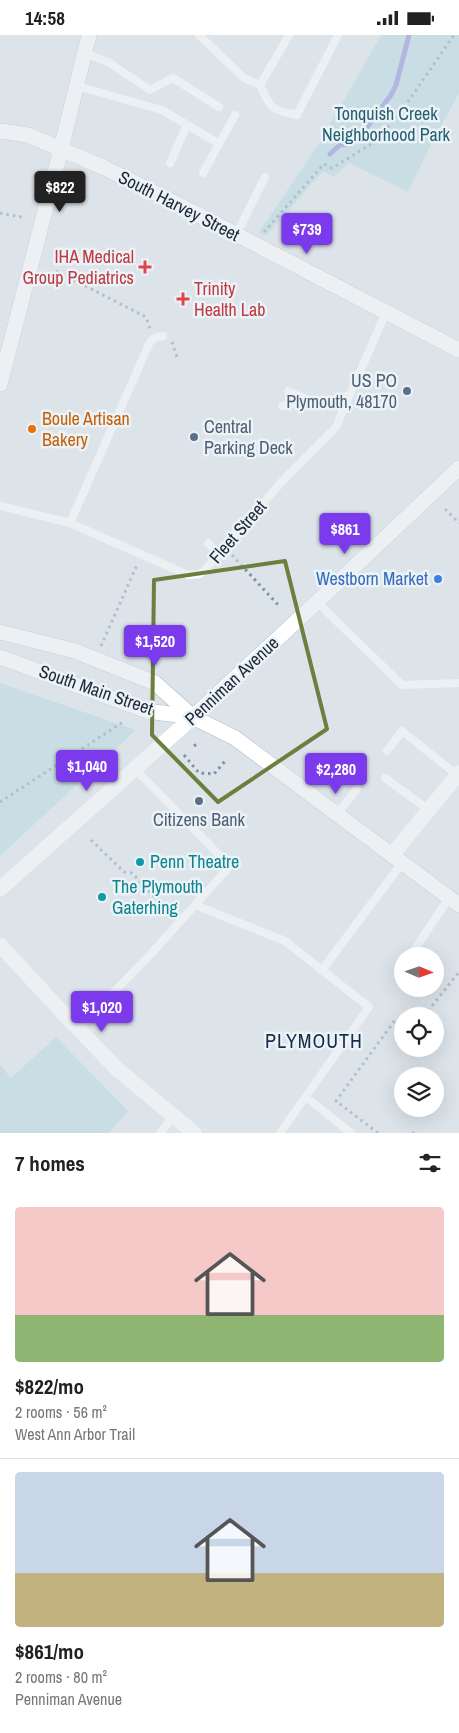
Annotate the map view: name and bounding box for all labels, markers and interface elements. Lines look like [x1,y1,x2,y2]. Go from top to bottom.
text: 14:58 [25,5,65,31]
park label: Tonquish Creek Neighborhood Park [322,101,451,147]
street label: South Harvey Street [114,164,244,247]
pin: $822 [30,171,90,213]
text: $822 [45,176,75,198]
pin: $739 [277,213,337,255]
text: $739 [292,218,322,240]
place label: IHA Medical Group Pediatrics [22,244,134,290]
marker: IHA Medical Group Pediatrics [138,260,152,274]
place label: Trinity Health Lab [194,276,265,322]
marker: Trinity Health Lab [176,292,190,306]
place label: US PO Plymouth, 48170 [286,368,397,414]
marker: US PO Plymouth, 48170 [401,385,413,397]
place label: Boule Artisan Bakery [42,406,130,452]
place label: Central Parking Deck [204,414,293,460]
marker: Boule Artisan Bakery [26,423,38,435]
marker: Central Parking Deck [188,431,200,443]
street label: Fleet Street [203,495,272,569]
pin: $861 [315,513,375,555]
text: $861 [330,518,360,540]
place label: Westborn Market [316,566,428,591]
marker: Westborn Market [432,573,444,585]
pin: $1,520 [114,625,196,667]
text: $1,520 [135,630,175,652]
street label: Penniman Avenue [179,630,284,731]
street label: South Main Street [36,658,156,721]
pin: $1,040 [46,749,128,792]
pin: $2,280 [295,753,377,795]
text: $1,040 [67,755,107,777]
text: $2,280 [316,758,356,780]
marker: Citizens Bank [193,795,205,807]
place label: Citizens Bank [153,807,246,832]
place label: Penn Theatre [150,849,239,874]
marker: Penn Theatre [134,856,146,868]
place label: The Plymouth Gaterhing [112,874,203,920]
marker: The Plymouth Gaterhing [96,891,108,903]
north arrow [394,947,444,997]
map controls [394,947,444,1117]
pin: $1,020 [61,991,143,1033]
text: $1,020 [82,996,122,1018]
button: locate [394,1007,444,1057]
district label: PLYMOUTH [265,1027,363,1054]
button: layers [394,1067,444,1117]
text: 7 homes [15,1149,85,1178]
icon: filters [416,1149,444,1177]
icon: home [185,1239,275,1329]
text: $822/mo [15,1372,84,1401]
text: 2 rooms · 56 m² [15,1401,107,1423]
text: West Ann Arbor Trail [15,1423,135,1445]
icon: home [185,1505,275,1595]
text: $861/mo [15,1637,84,1666]
text: 2 rooms · 80 m² [15,1666,107,1688]
text: Penniman Avenue [15,1688,122,1710]

